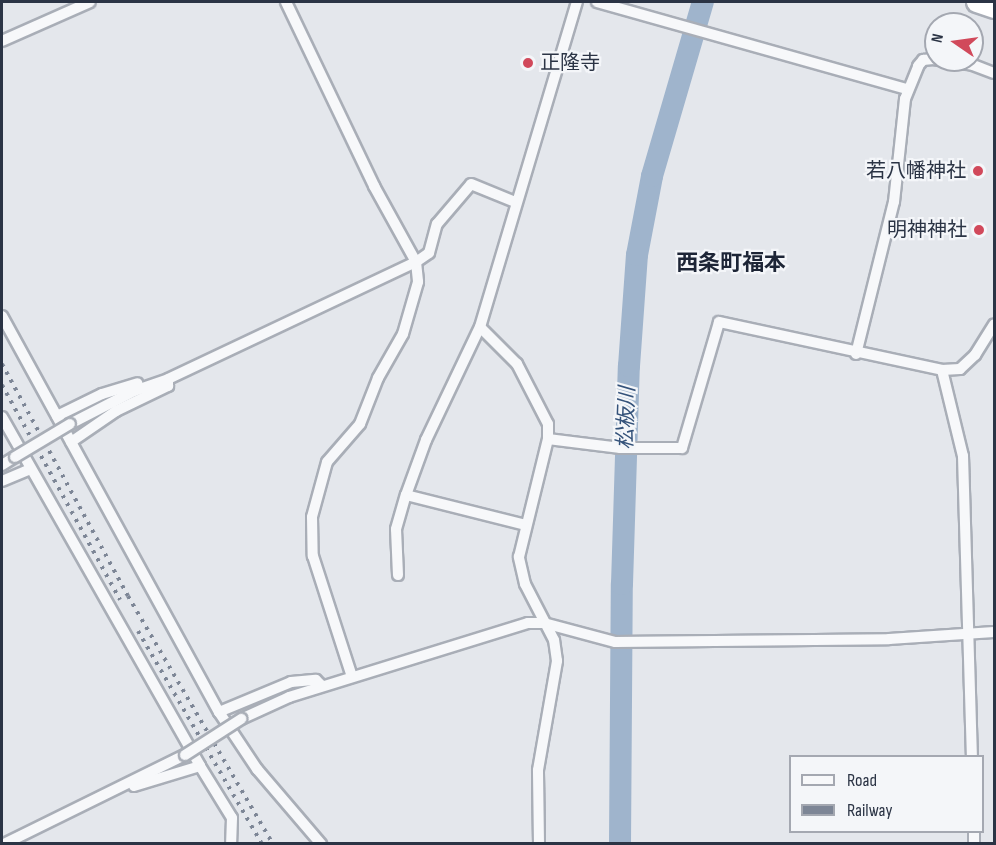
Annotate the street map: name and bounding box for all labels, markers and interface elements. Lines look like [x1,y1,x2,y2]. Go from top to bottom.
north arrow [924,12,984,72]
text: N [928,32,948,45]
place label: 正隆寺 [540,51,600,75]
marker: 正隆寺 [521,56,535,70]
place label: 若八幡神社 [866,159,966,183]
marker: 若八幡神社 [971,164,985,178]
place label: 明神神社 [887,218,967,242]
marker: 明神神社 [972,223,986,237]
district label: 西条町福本 [676,251,786,277]
water label: 松板川 [613,386,641,450]
legend [789,755,984,833]
text: Road [847,770,877,791]
text: Railway [847,800,892,821]

